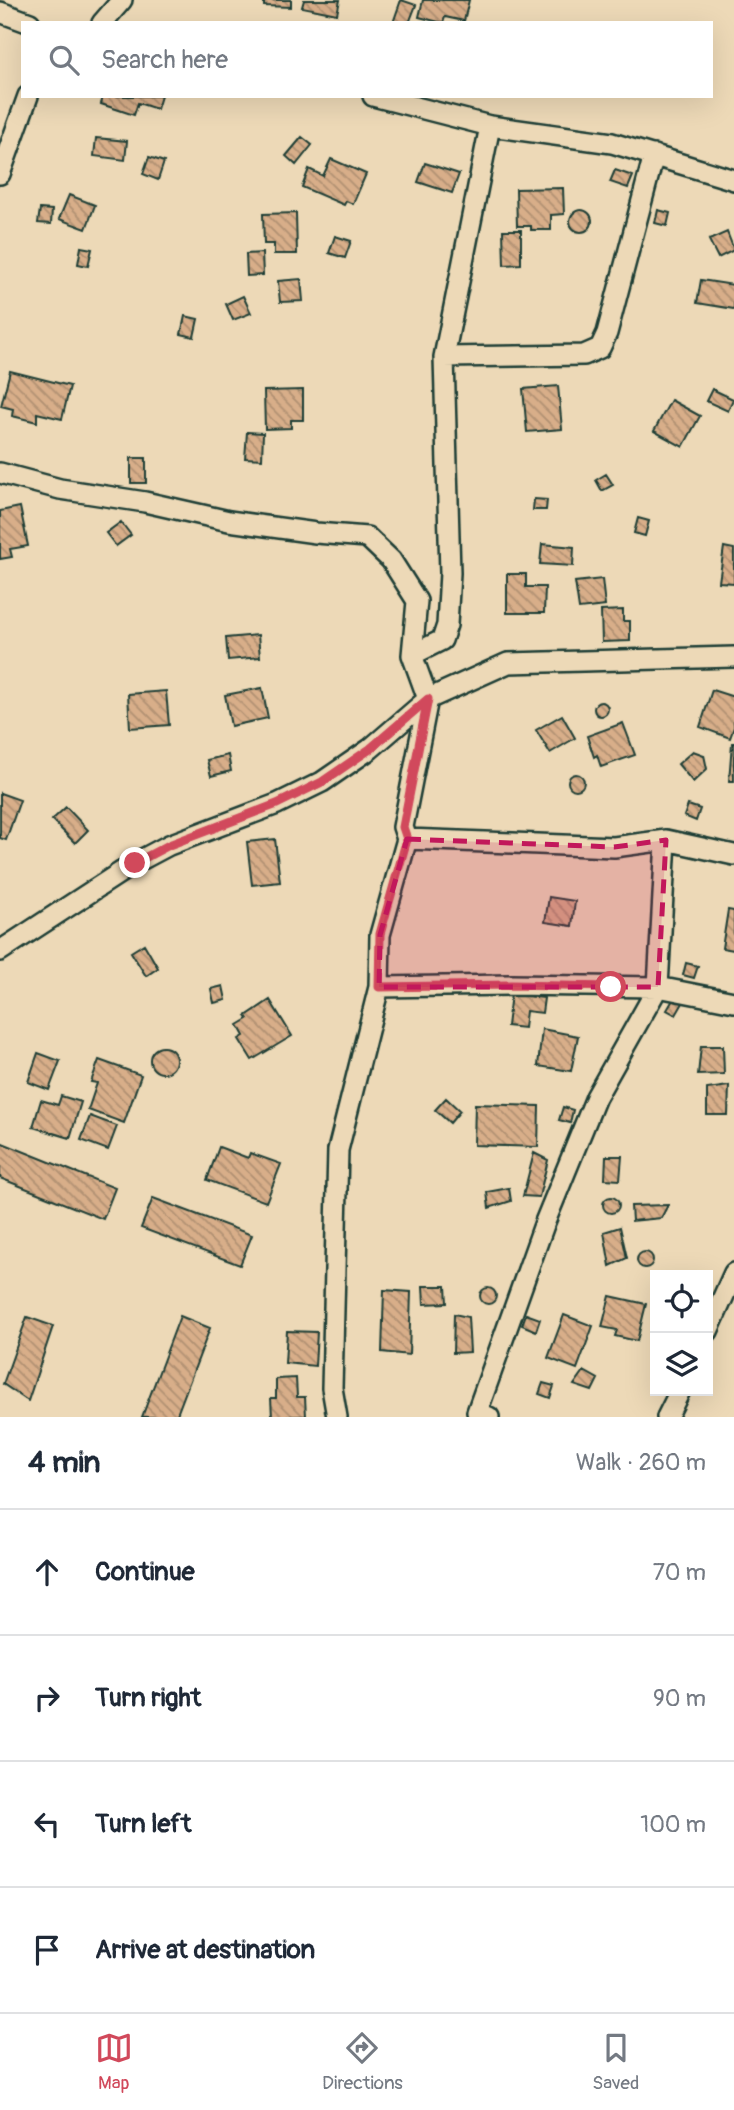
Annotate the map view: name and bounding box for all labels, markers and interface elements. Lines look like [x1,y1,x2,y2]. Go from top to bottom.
search box [21,21,713,98]
icon: search [45,41,83,79]
text: Search here [101,44,228,76]
route end [119,847,150,878]
route start [595,971,626,1002]
map controls [650,1270,713,1396]
button: locate [650,1270,713,1333]
button: layers [650,1333,713,1396]
text: 4 min [28,1444,101,1481]
text: Walk · 260 m [576,1448,706,1477]
icon: ahead [28,1553,66,1591]
text: Continue [95,1556,195,1588]
text: 70 m [653,1558,706,1587]
icon: right [28,1679,66,1717]
text: Turn right [95,1682,201,1714]
text: 90 m [653,1684,706,1713]
icon: left [28,1805,66,1843]
text: Turn left [95,1808,191,1840]
text: 100 m [640,1810,706,1839]
icon: arrive [28,1931,66,1969]
text: Arrive at destination [95,1934,315,1966]
tab: Map [95,2029,133,2095]
tab: Directions [322,2029,403,2095]
tab: Saved [592,2029,639,2095]

